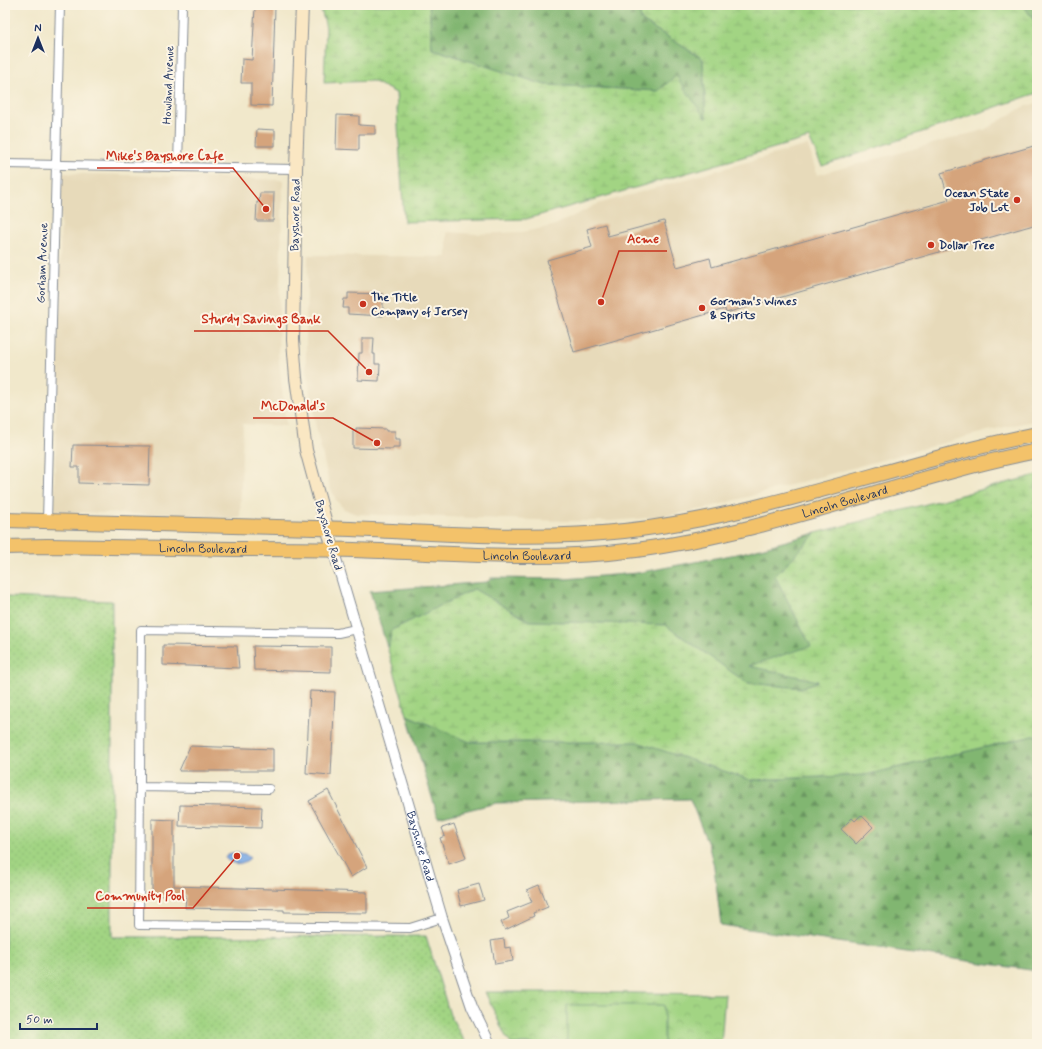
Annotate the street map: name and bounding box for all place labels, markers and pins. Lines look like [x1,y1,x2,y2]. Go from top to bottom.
callout: Mike's Bayshore Cafe [97,143,233,168]
place label: Ocean State Job Lot [944,186,1010,216]
marker: Ocean State Job Lot [1012,195,1022,205]
callout: Acme [619,226,667,251]
place label: Dollar Tree [939,238,995,254]
marker: Dollar Tree [926,240,936,250]
place label: The Title Company of Jersey [371,290,468,320]
place label: Gorman's Wines & Spirits [710,294,797,324]
marker: The Title Company of Jersey [358,299,368,309]
marker: Gorman's Wines & Spirits [697,303,707,313]
callout: Sturdy Savings Bank [194,306,328,331]
callout: McDonald's [253,393,333,418]
callout: Community Pool [87,883,193,908]

